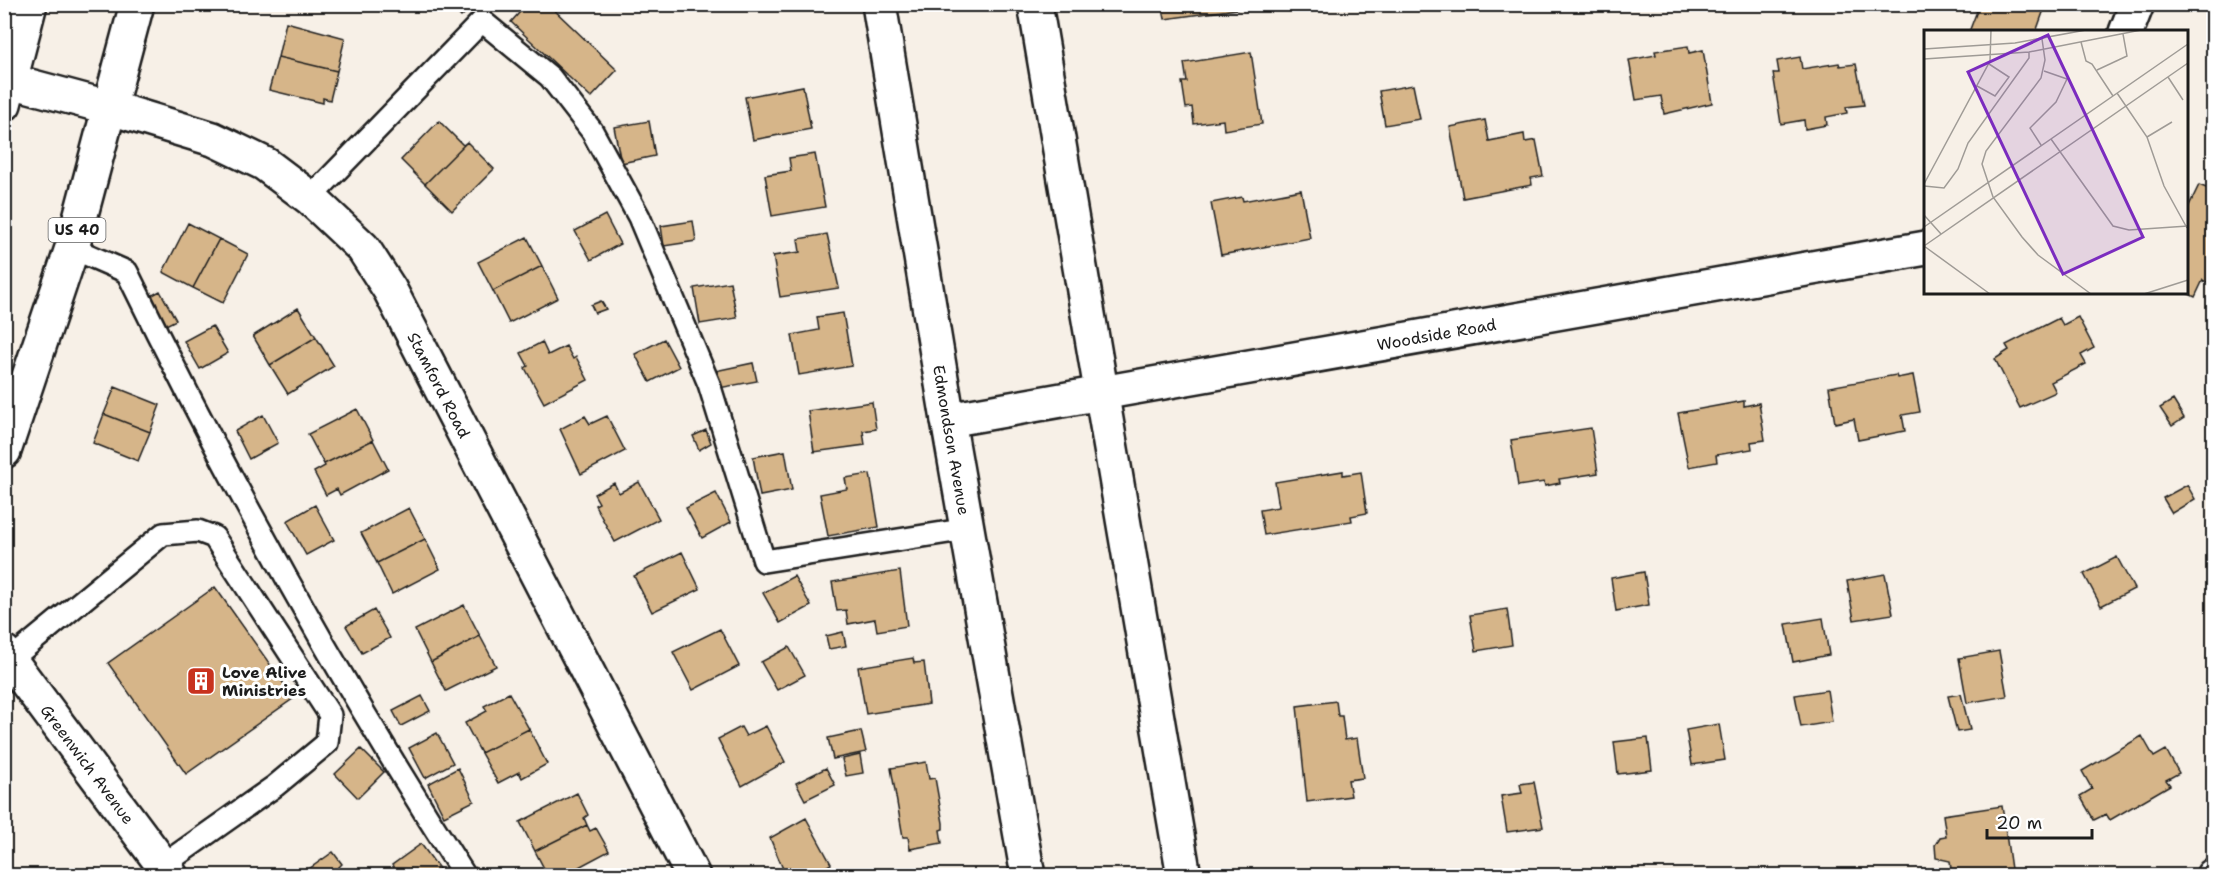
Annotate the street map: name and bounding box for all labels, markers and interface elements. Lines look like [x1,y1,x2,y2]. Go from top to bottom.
inset map [1924,30,2188,294]
road number: US 40 [48,218,106,242]
street label: Woodside Road [1375,314,1498,355]
street label: Stamford Road [403,329,475,442]
street label: Edmondson Avenue [928,364,974,517]
place label: Love Alive Ministries [222,662,307,701]
building icon: Love Alive Ministries [185,665,217,697]
street label: Greenwich Avenue [36,701,139,829]
scale bar [1987,802,2092,840]
text: 20 m [1996,811,2042,835]

